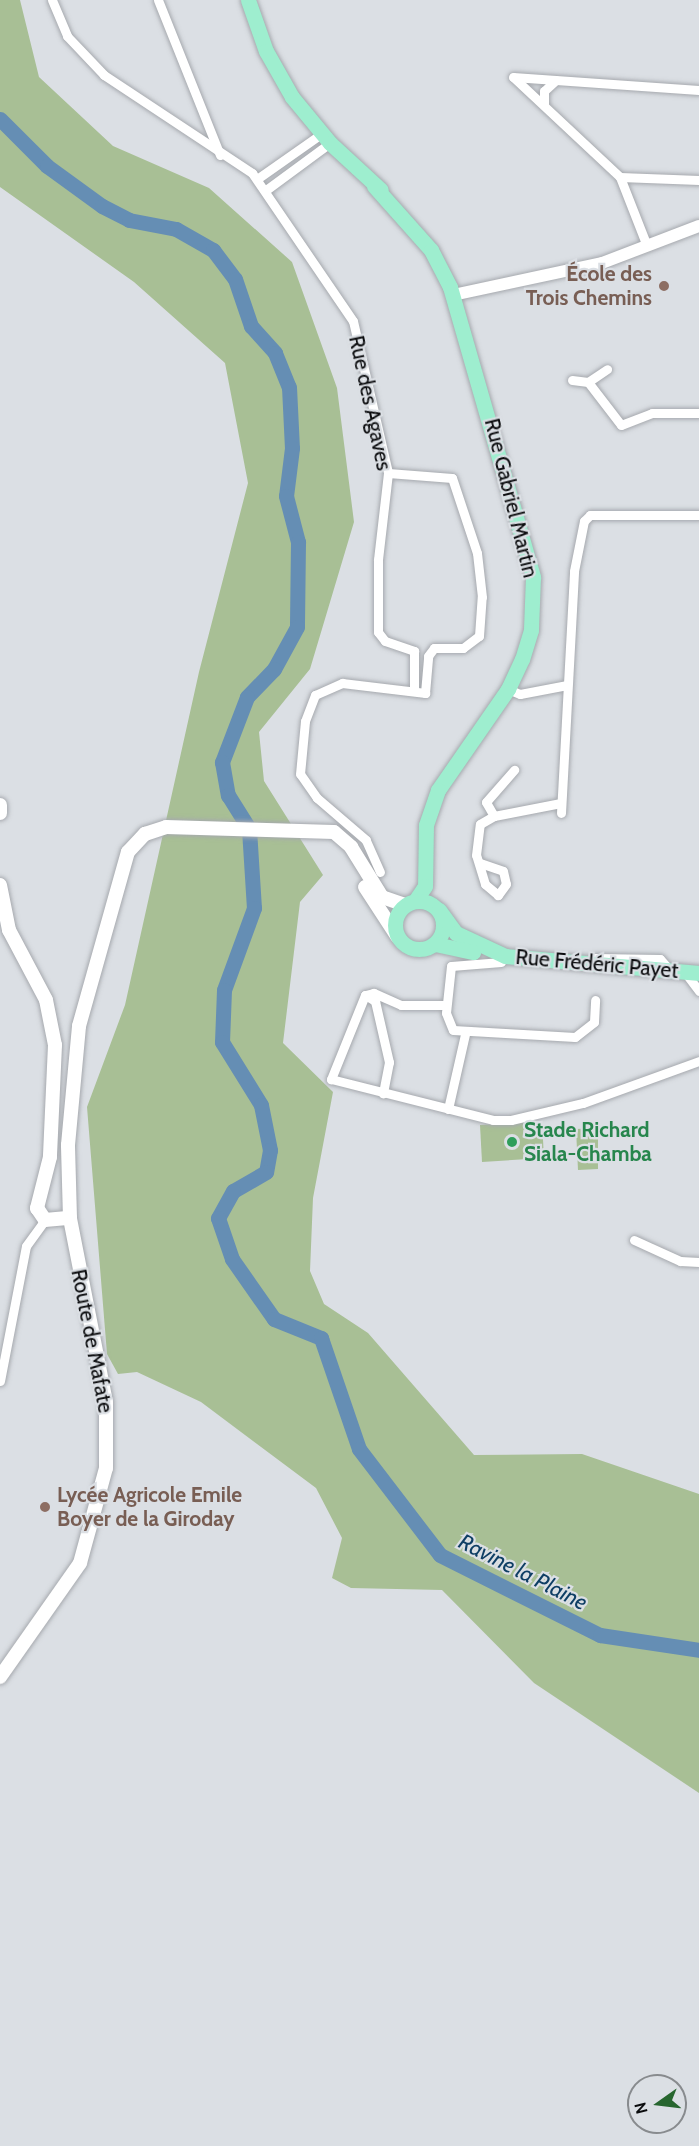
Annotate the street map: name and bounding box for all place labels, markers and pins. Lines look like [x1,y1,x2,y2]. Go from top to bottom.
place label: École des Trois Chemins [526,261,652,311]
marker: École des Trois Chemins [657,279,671,293]
place label: Stade Richard Siala-Chamba [524,1117,652,1167]
marker: Stade Richard Siala-Chamba [505,1135,519,1149]
place label: Lycée Agricole Emile Boyer de la Giroday [57,1482,242,1532]
marker: Lycée Agricole Emile Boyer de la Giroday [38,1500,52,1514]

